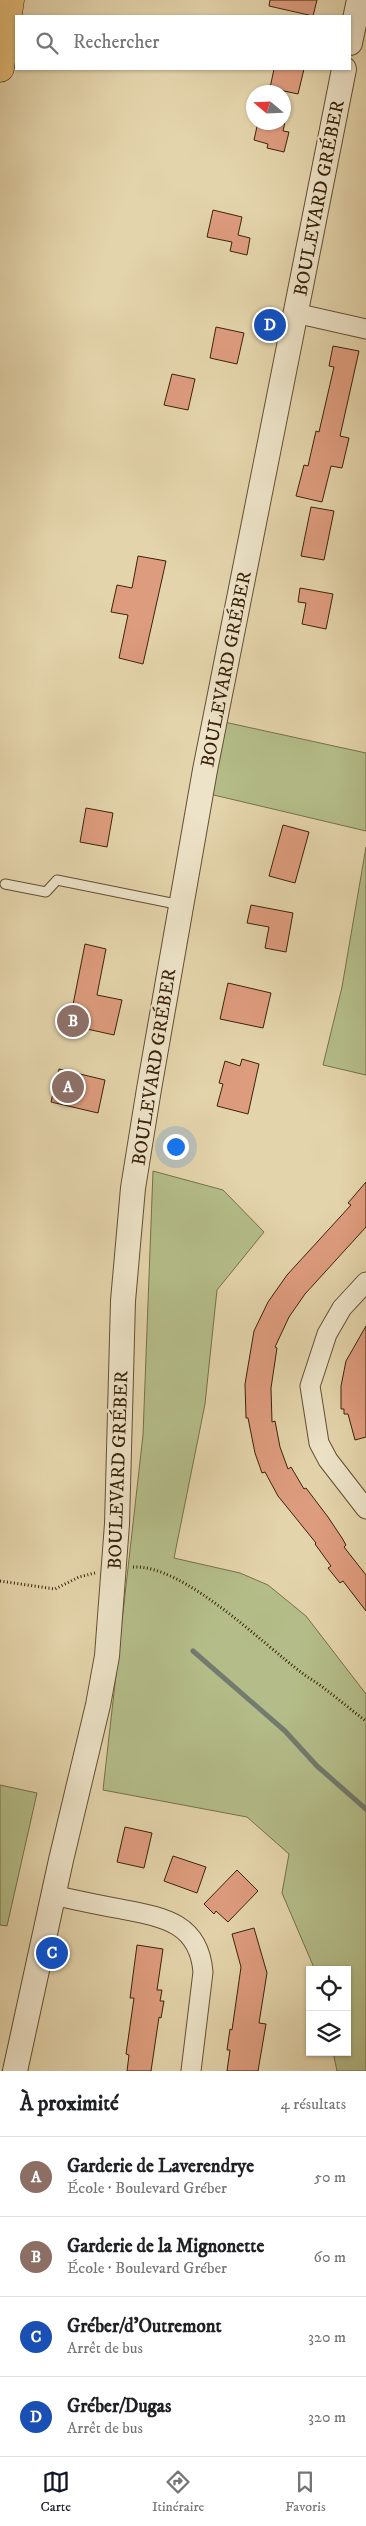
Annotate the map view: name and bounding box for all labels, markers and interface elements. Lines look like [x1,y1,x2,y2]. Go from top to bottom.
search box [15,15,351,70]
icon: search [33,29,61,57]
text: Rechercher [73,31,159,54]
north arrow [246,85,291,130]
street label: BOULEVARD GRÉBER [288,98,350,298]
pin: D [254,306,286,344]
street label: BOULEVARD GRÉBER [195,569,257,769]
street label: BOULEVARD GRÉBER [127,967,181,1167]
pin: B [57,1002,89,1040]
pin: A [52,1068,84,1106]
your location [163,1134,189,1160]
street label: BOULEVARD GRÉBER [103,1370,133,1570]
pin: C [36,1934,68,1972]
map controls [306,1966,351,2056]
button: locate [306,1966,351,2011]
button: layers [306,2011,351,2056]
text: À proximité [20,2091,119,2117]
text: 4 résultats [281,2094,346,2114]
text: Garderie de Laverendrye [67,2155,254,2178]
text: A [31,2167,41,2187]
text: 50 m [314,2167,346,2187]
text: École · Boulevard Gréber [67,2178,227,2198]
text: Garderie de la Mignonette [67,2235,264,2258]
text: B [31,2247,41,2267]
text: 60 m [314,2247,346,2267]
text: École · Boulevard Gréber [67,2258,227,2278]
text: Gréber/d'Outremont [67,2315,222,2338]
text: C [31,2327,41,2347]
text: 320 m [308,2327,346,2347]
text: Arrêt de bus [67,2338,143,2358]
text: Gréber/Dugas [67,2395,171,2418]
text: D [30,2407,42,2427]
text: 320 m [308,2407,346,2427]
text: Arrêt de bus [67,2418,143,2438]
tab: Carte [40,2468,71,2516]
tab: Itinéraire [152,2468,204,2516]
tab: Favoris [285,2468,326,2516]

